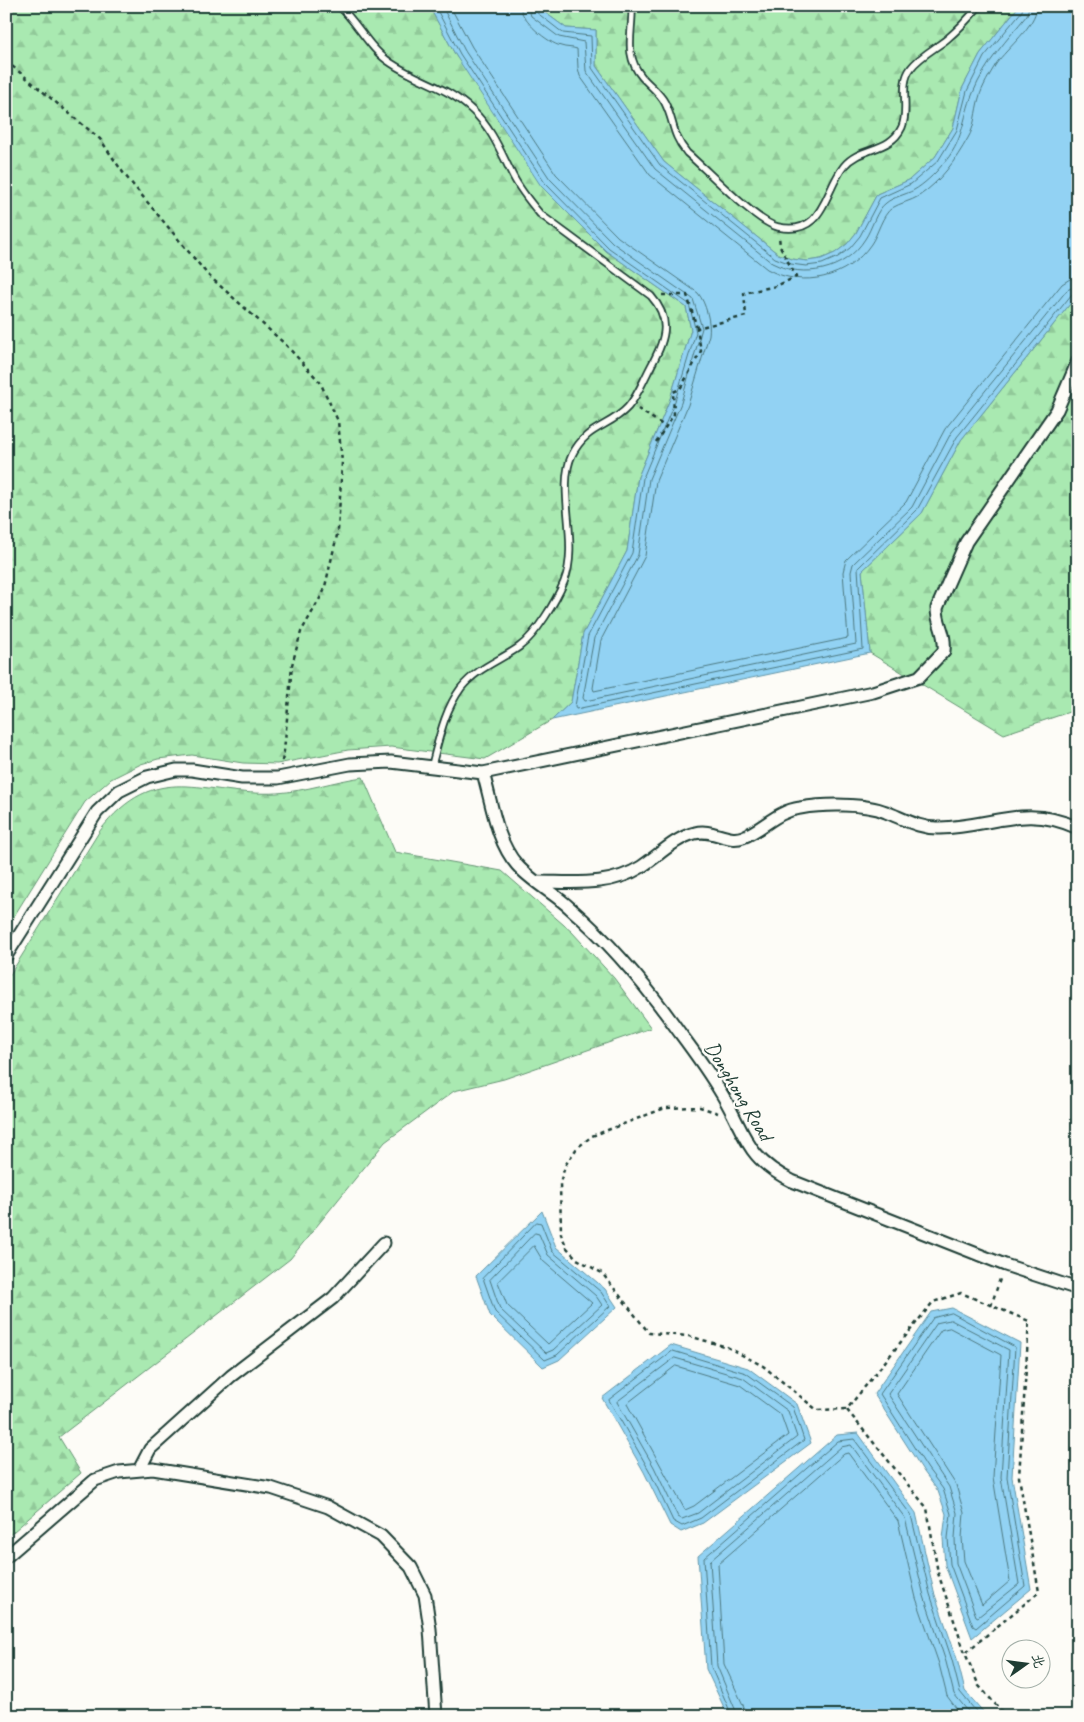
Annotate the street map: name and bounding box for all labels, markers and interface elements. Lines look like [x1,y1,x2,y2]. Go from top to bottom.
street label: Donghong Road [699,1037,780,1148]
north arrow [1002,1640,1052,1690]
text: 北 [1028,1652,1048,1670]

